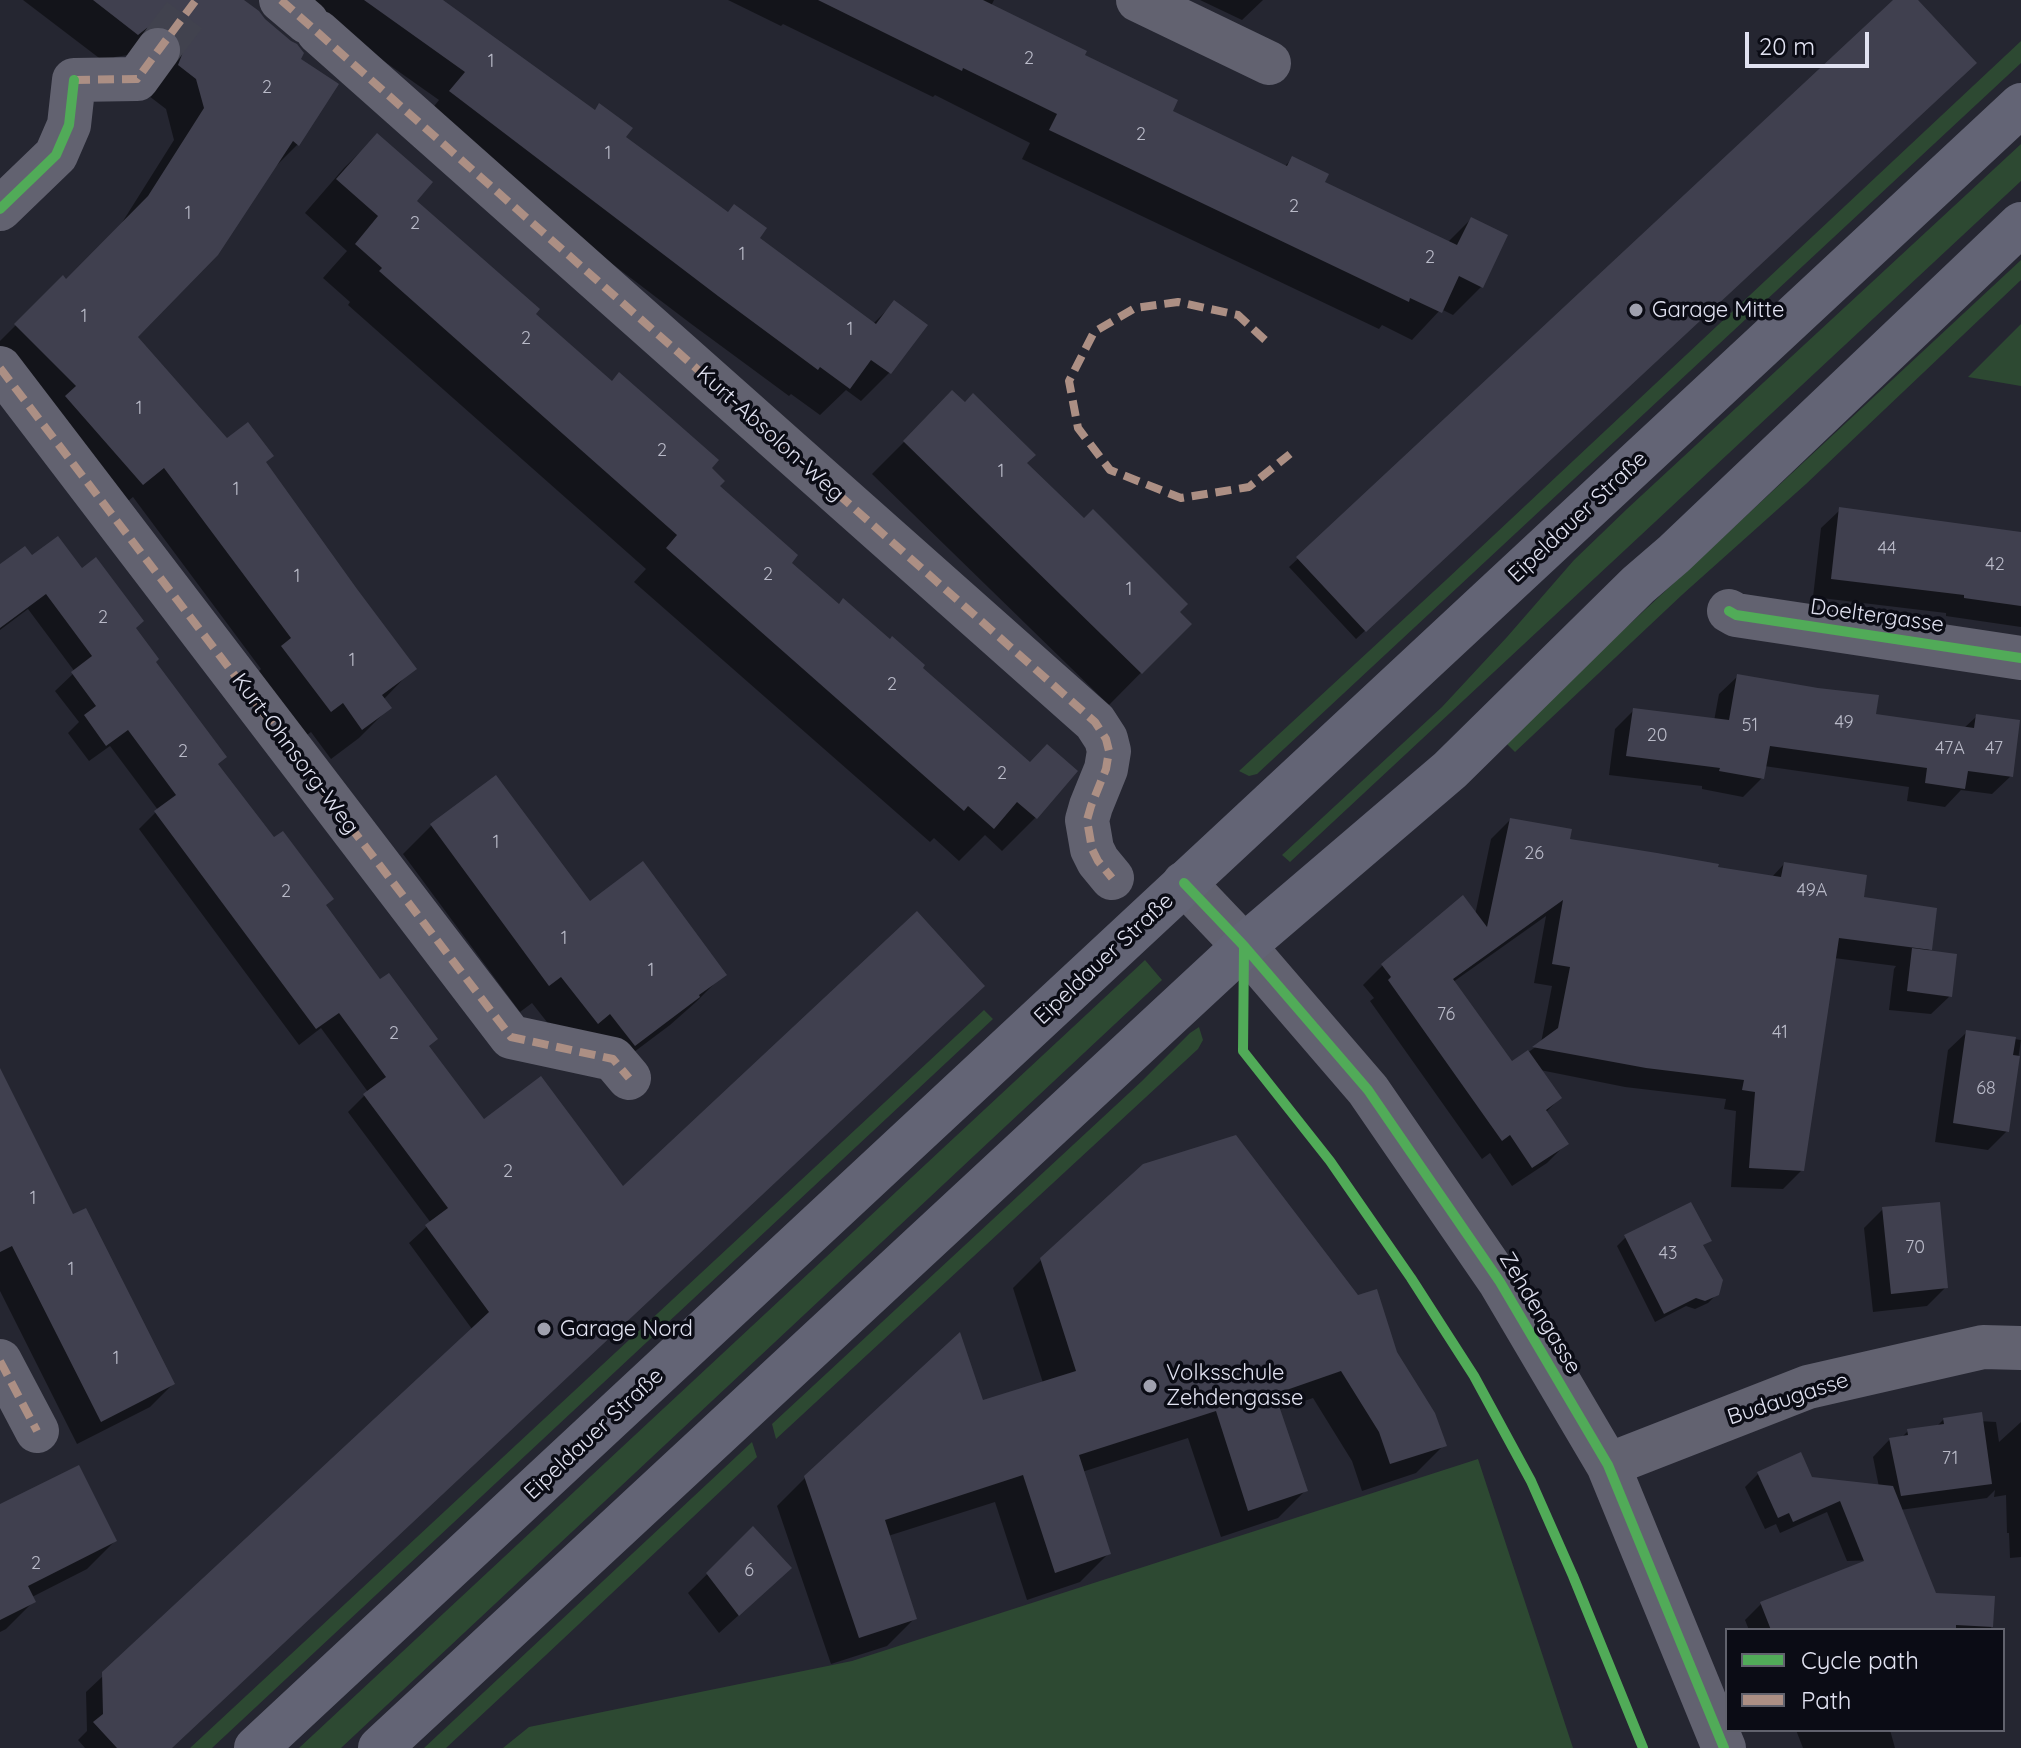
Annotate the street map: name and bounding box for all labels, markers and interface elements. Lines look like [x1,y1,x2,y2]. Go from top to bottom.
scale bar [1749,16,1873,66]
text: 20 m [1759,31,1815,61]
house number: 2 [1024,48,1034,70]
house number: 1 [488,51,494,73]
house number: 2 [262,77,272,99]
house number: 2 [1136,124,1146,146]
house number: 1 [605,143,611,165]
house number: 2 [1289,196,1299,218]
house number: 1 [185,203,191,225]
house number: 2 [410,213,420,235]
house number: 1 [739,244,745,266]
house number: 2 [1425,247,1435,269]
place label: Garage Mitte [1652,297,1784,323]
marker: Garage Mitte [1627,301,1645,319]
house number: 1 [81,306,87,328]
house number: 1 [847,319,853,341]
house number: 2 [521,328,531,350]
street label: Kurt-Absolon-Weg [691,361,849,507]
house number: 1 [136,398,142,420]
house number: 2 [657,440,667,462]
street label: Eipeldauer Straße [1503,446,1653,588]
house number: 1 [998,461,1004,483]
house number: 1 [233,479,239,501]
house number: 44 [1878,538,1896,560]
house number: 42 [1985,554,2005,576]
house number: 2 [763,564,773,586]
house number: 1 [294,566,300,588]
house number: 1 [1126,579,1132,601]
street label: Doeltergasse [1808,594,1946,638]
house number: 2 [98,607,108,629]
house number: 1 [349,650,355,672]
street label: Kurt-Ohnsorg-Weg [226,668,364,840]
house number: 2 [887,674,897,696]
house number: 49 [1834,712,1854,734]
house number: 51 [1742,715,1758,737]
house number: 20 [1647,725,1667,747]
house number: 47A [1935,738,1965,760]
house number: 47 [1985,738,2003,760]
house number: 2 [178,741,188,763]
house number: 2 [997,763,1007,785]
house number: 1 [493,832,499,854]
house number: 26 [1524,843,1544,865]
house number: 49A [1797,880,1827,902]
house number: 2 [281,881,291,903]
street label: Eipeldauer Straße [1029,888,1179,1030]
house number: 1 [561,928,567,950]
house number: 1 [648,960,654,982]
house number: 76 [1437,1004,1455,1026]
house number: 41 [1772,1022,1788,1044]
house number: 2 [389,1023,399,1045]
house number: 68 [1976,1078,1996,1100]
house number: 2 [503,1161,513,1183]
house number: 1 [30,1188,36,1210]
house number: 70 [1905,1237,1925,1259]
house number: 43 [1659,1243,1677,1265]
street label: Zehdengasse [1493,1247,1587,1379]
house number: 1 [68,1259,74,1281]
place label: Garage Nord [560,1316,693,1342]
marker: Garage Nord [535,1320,553,1338]
house number: 1 [113,1348,119,1370]
place label: Volksschule Zehdengasse [1166,1360,1303,1412]
street label: Eipeldauer Straße [519,1363,669,1505]
street label: Budaugasse [1724,1367,1852,1431]
marker: Volksschule Zehdengasse [1141,1377,1159,1395]
house number: 71 [1942,1448,1958,1470]
house number: 2 [31,1553,41,1575]
house number: 6 [744,1560,754,1582]
legend [1725,1628,2005,1732]
text: Cycle path [1801,1645,1919,1675]
text: Path [1801,1685,1852,1715]

